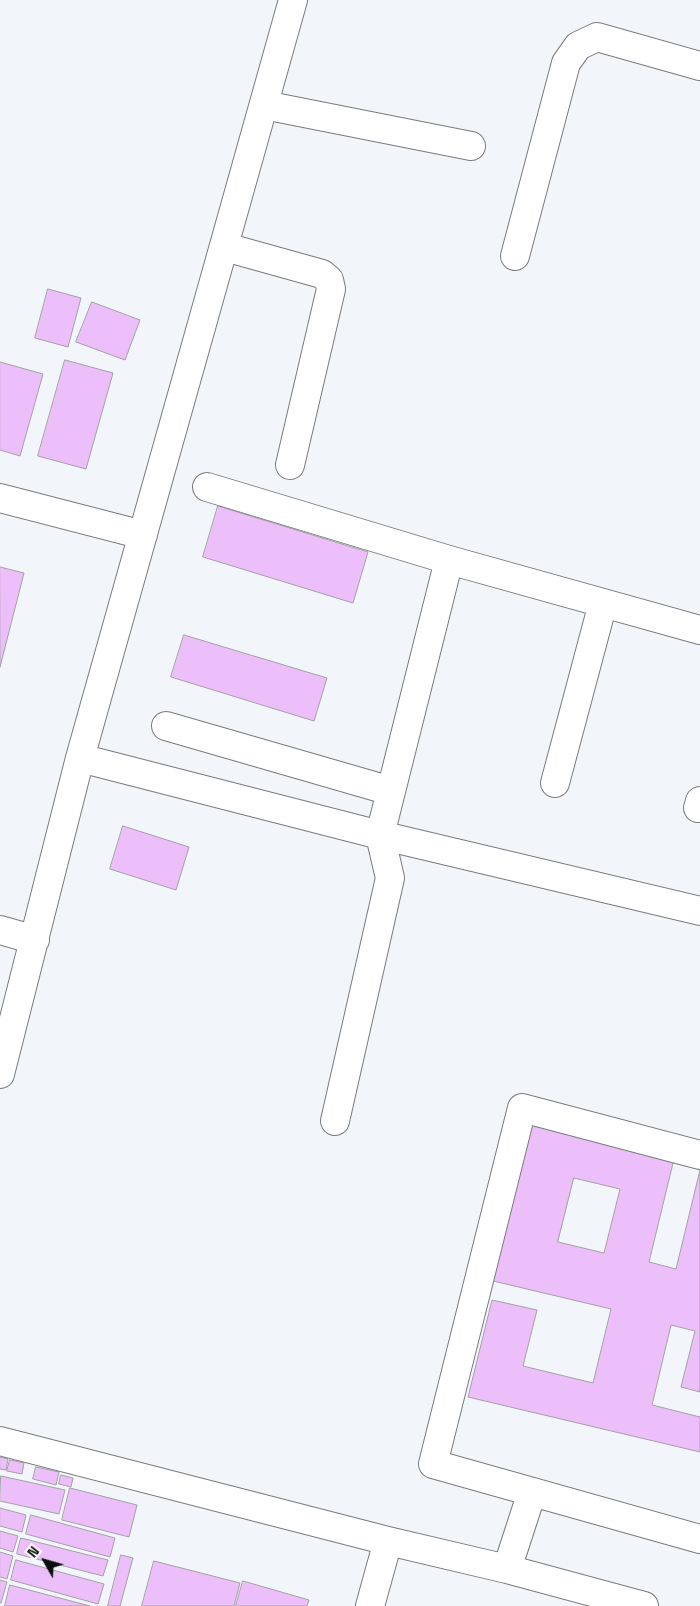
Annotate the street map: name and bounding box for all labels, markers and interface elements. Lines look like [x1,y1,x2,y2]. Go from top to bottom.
north arrow [20,1536,70,1586]
text: N [23,1543,43,1561]

